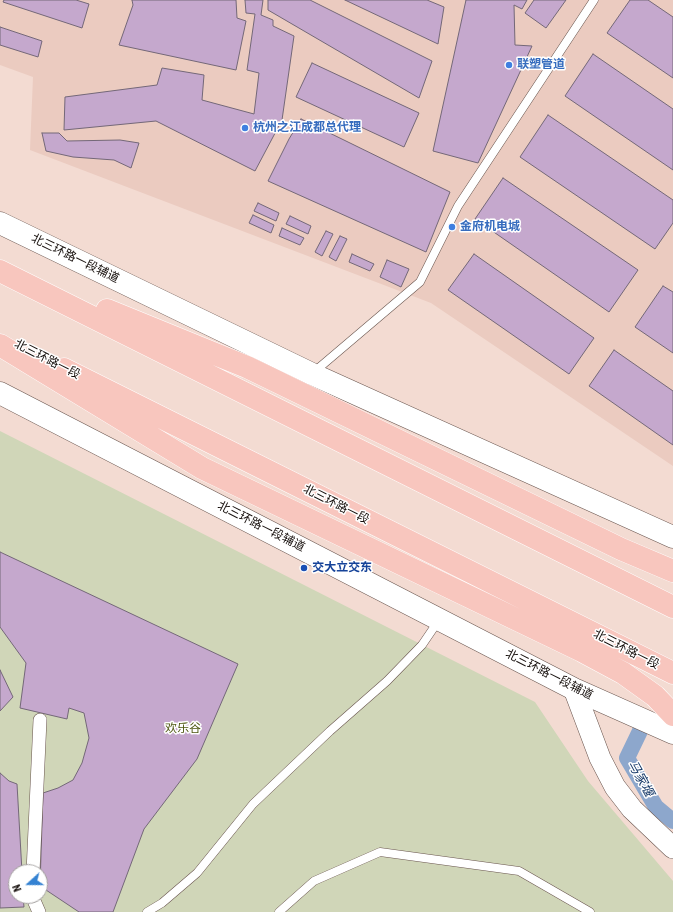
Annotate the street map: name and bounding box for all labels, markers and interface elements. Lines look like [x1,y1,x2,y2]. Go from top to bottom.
place label: 联塑管道 [517,58,565,72]
marker: 联塑管道 [504,60,514,70]
place label: 杭州之江成都总代理 [253,121,361,135]
marker: 杭州之江成都总代理 [240,123,250,133]
place label: 金府机电城 [460,220,520,234]
marker: 金府机电城 [447,222,457,232]
street label: 北三环路一段辅道 [29,231,121,287]
street label: 北三环路一段 [12,337,82,383]
street label: 北三环路一段 [301,482,371,528]
street label: 北三环路一段辅道 [215,499,307,555]
place label: 交大立交东 [312,561,372,575]
marker: 交大立交东 [299,563,309,573]
street label: 北三环路一段 [591,627,661,673]
street label: 北三环路一段辅道 [503,647,595,703]
park label: 欢乐谷 [165,722,201,736]
water label: 马家堰 [624,758,656,800]
north arrow [8,864,48,904]
text: N [10,883,25,894]

